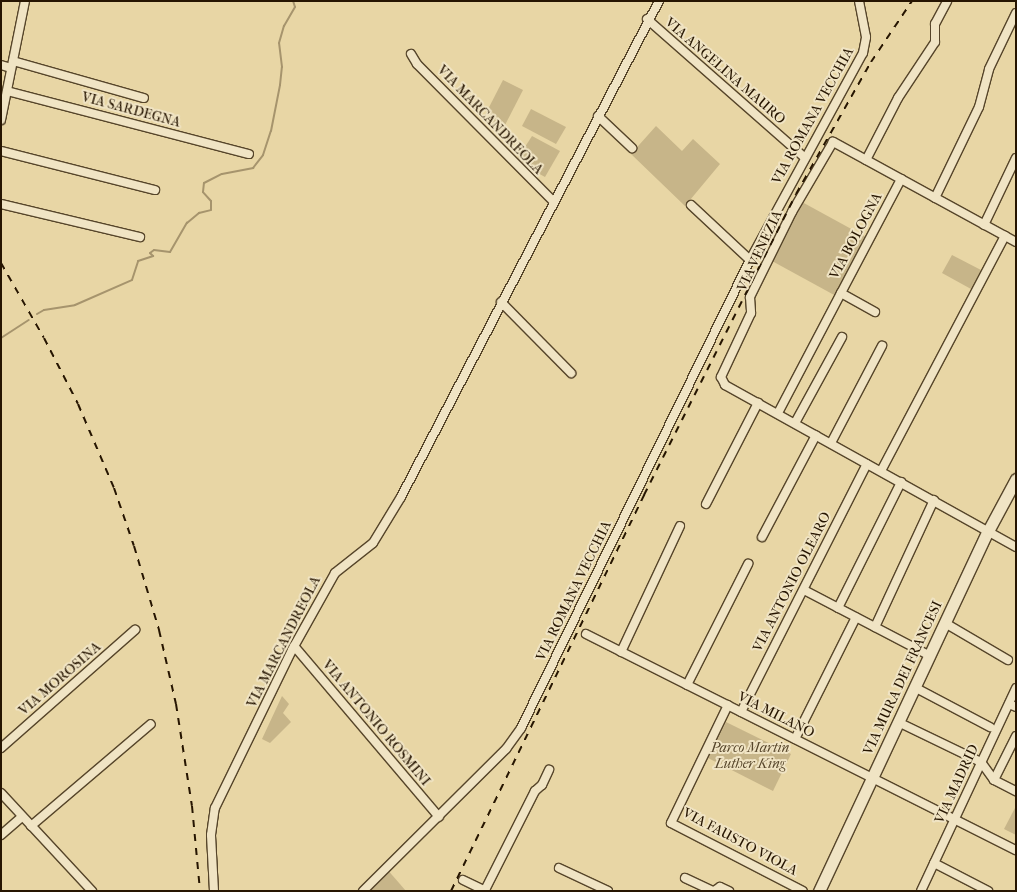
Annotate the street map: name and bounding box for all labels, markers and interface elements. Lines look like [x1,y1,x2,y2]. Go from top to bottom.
street label: VIA ANGELINA MAURO [661,14,789,128]
street label: VIA ROMANA VECCHIA [768,45,858,187]
street label: VIA MARCANDREOLA [433,62,547,178]
street label: VIA SARDEGNA [80,89,182,131]
street label: VIA BOLOGNA [826,190,886,282]
street label: VIA VENEZIA [734,208,786,294]
street label: VIA ANTONIO OLEARO [749,509,835,655]
street label: VIA ROMANA VECCHIA [533,518,615,664]
street label: VIA MARCANDREOLA [244,573,324,711]
street label: VIA MURA DEI FRANCESI [860,598,946,758]
street label: VIA MOROSINA [16,639,104,719]
street label: VIA ANTONIO ROSMINI [318,657,434,789]
street label: VIA MILANO [735,688,817,742]
park label: Parco Martin Luther King [711,740,789,772]
street label: VIA MADRID [931,742,983,826]
street label: VIA FAUSTO VIOLA [680,805,800,879]

